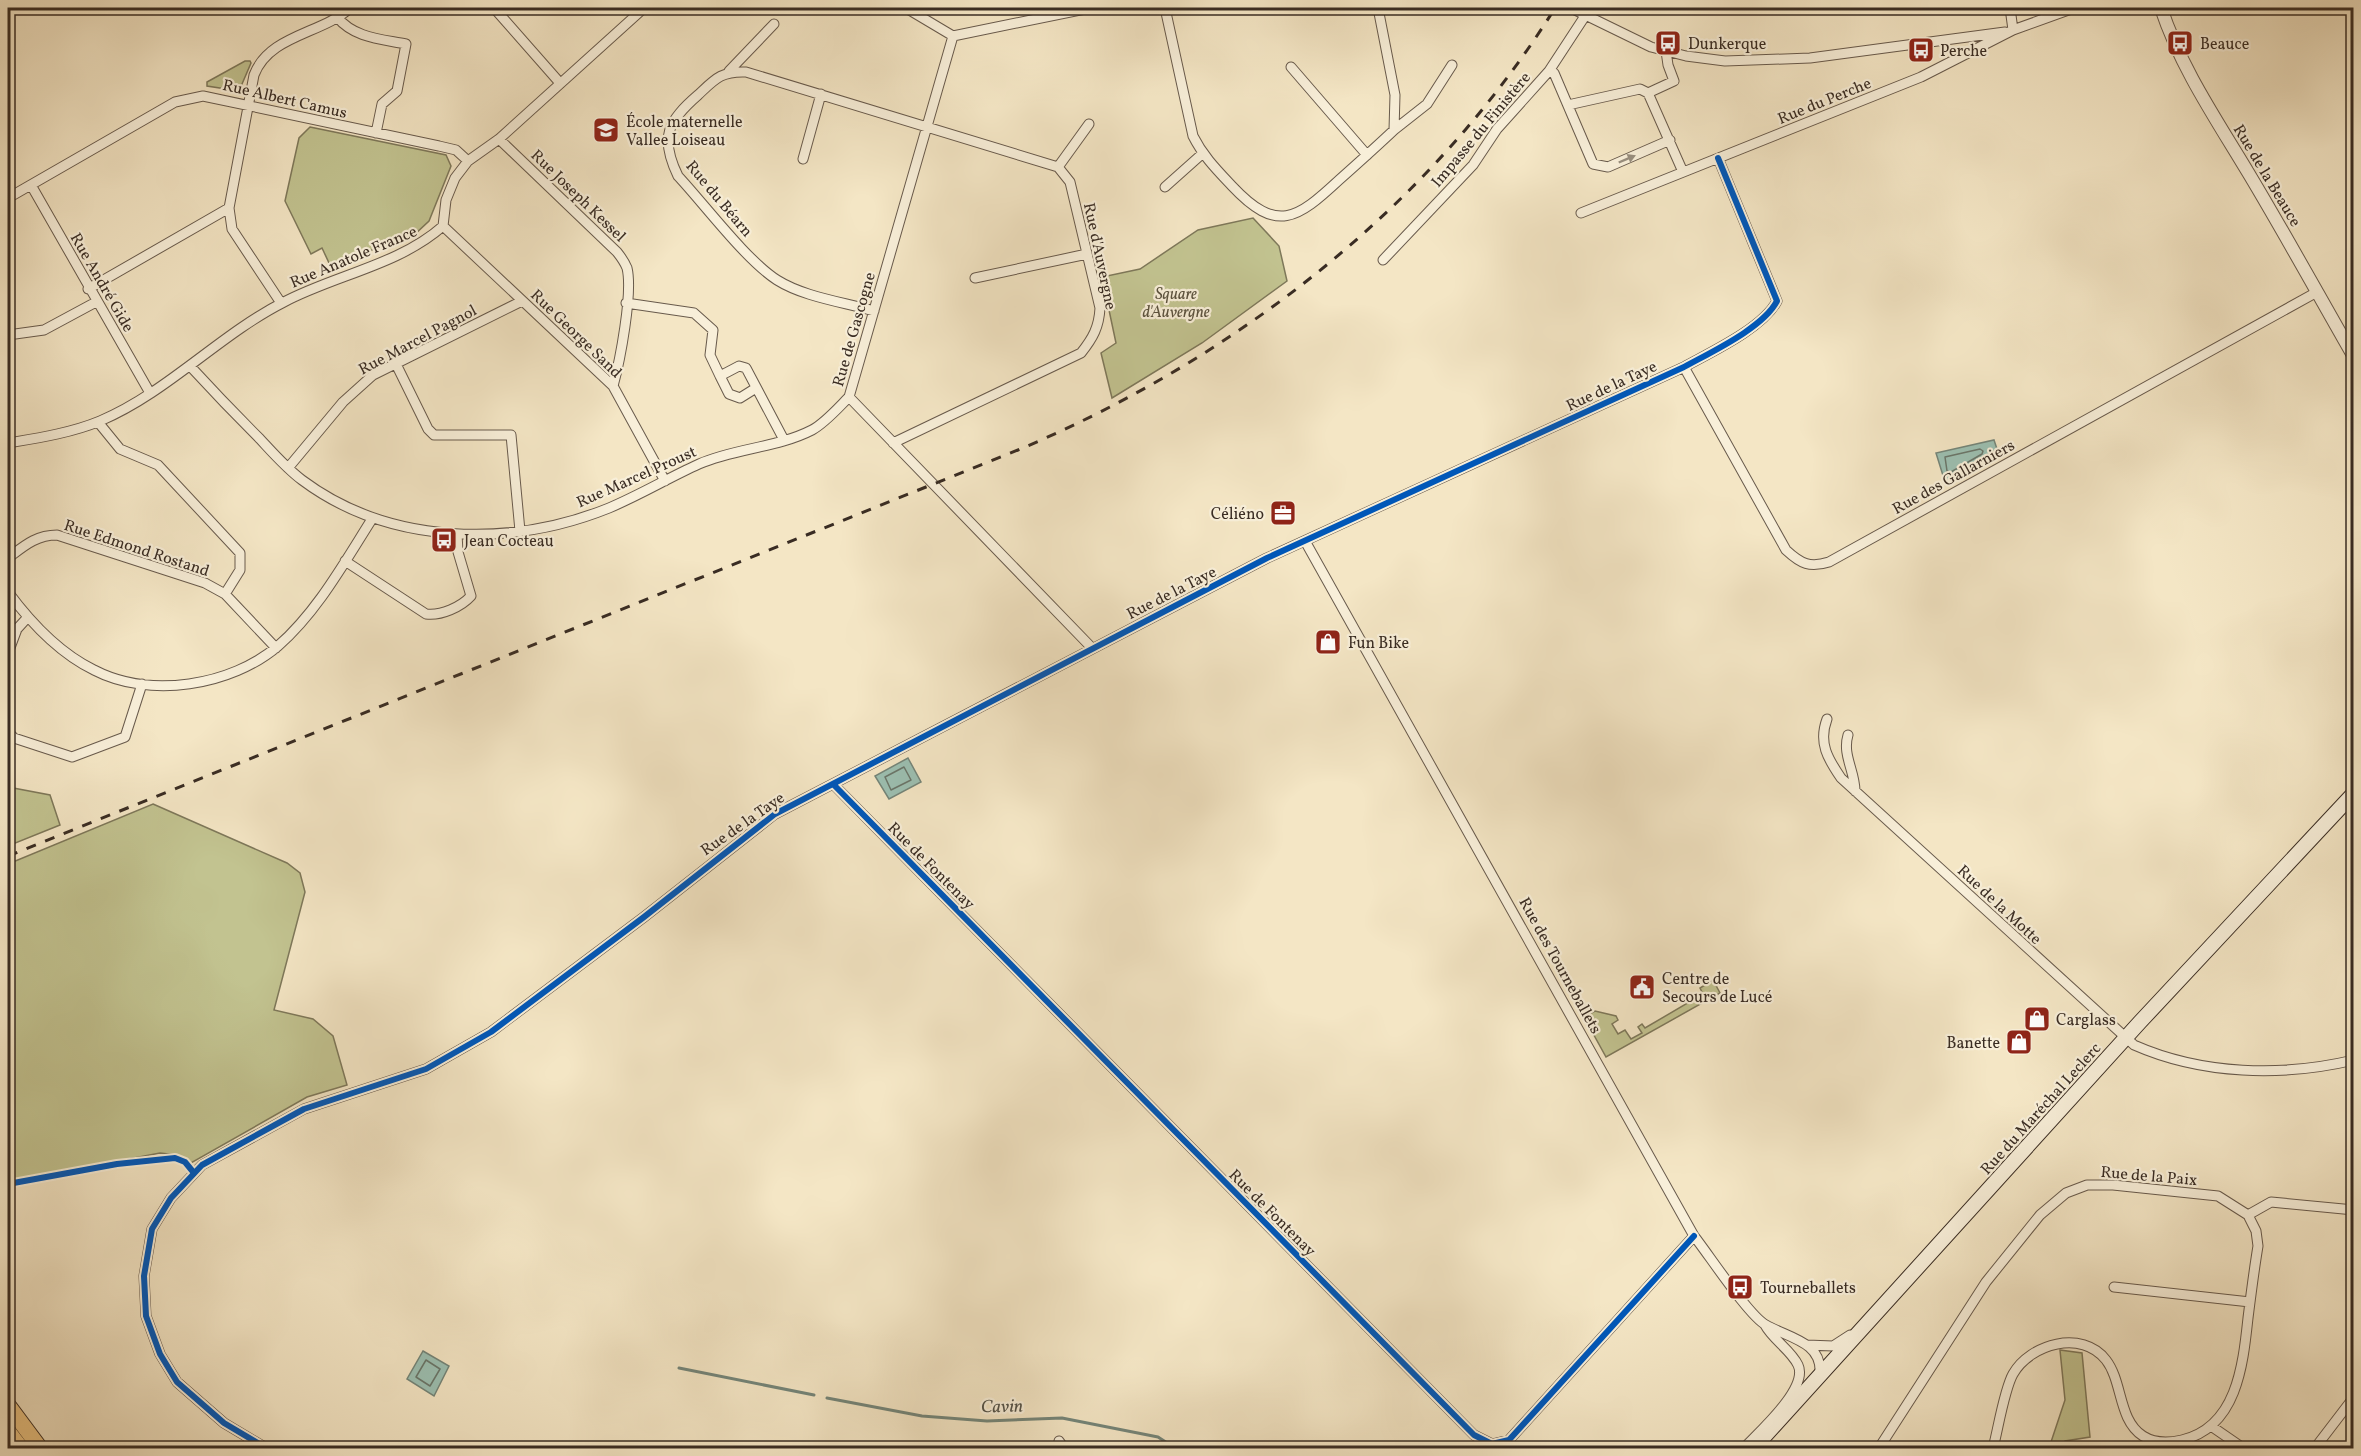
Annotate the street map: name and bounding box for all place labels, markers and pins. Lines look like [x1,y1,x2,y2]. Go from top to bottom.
bus stop icon: Dunkerque [1653,28,1683,58]
bus stop icon: Beauce [2165,28,2195,58]
place label: Dunkerque [1688,34,1766,56]
place label: Beauce [2200,34,2249,56]
bus stop icon: Perche [1906,35,1936,65]
place label: Perche [1940,41,1987,63]
place label: École maternelle Vallee Loiseau [626,112,743,152]
school or university icon: École maternelle Vallee Loiseau [591,115,621,145]
office icon: Céliéno [1268,498,1298,528]
place label: Céliéno [1211,504,1264,526]
bus stop icon: Jean Cocteau [429,525,459,555]
place label: Jean Cocteau [464,531,554,553]
shop icon: Fun Bike [1313,627,1343,657]
place label: Fun Bike [1348,633,1409,655]
place label: Centre de Secours de Lucé [1662,969,1772,1009]
public building icon: Centre de Secours de Lucé [1627,972,1657,1002]
shop icon: Carglass [2022,1004,2052,1034]
place label: Carglass [2056,1010,2116,1032]
shop icon: Banette [2004,1027,2034,1057]
place label: Banette [1946,1033,2000,1055]
bus stop icon: Tourneballets [1725,1272,1755,1302]
place label: Tourneballets [1760,1278,1856,1300]

